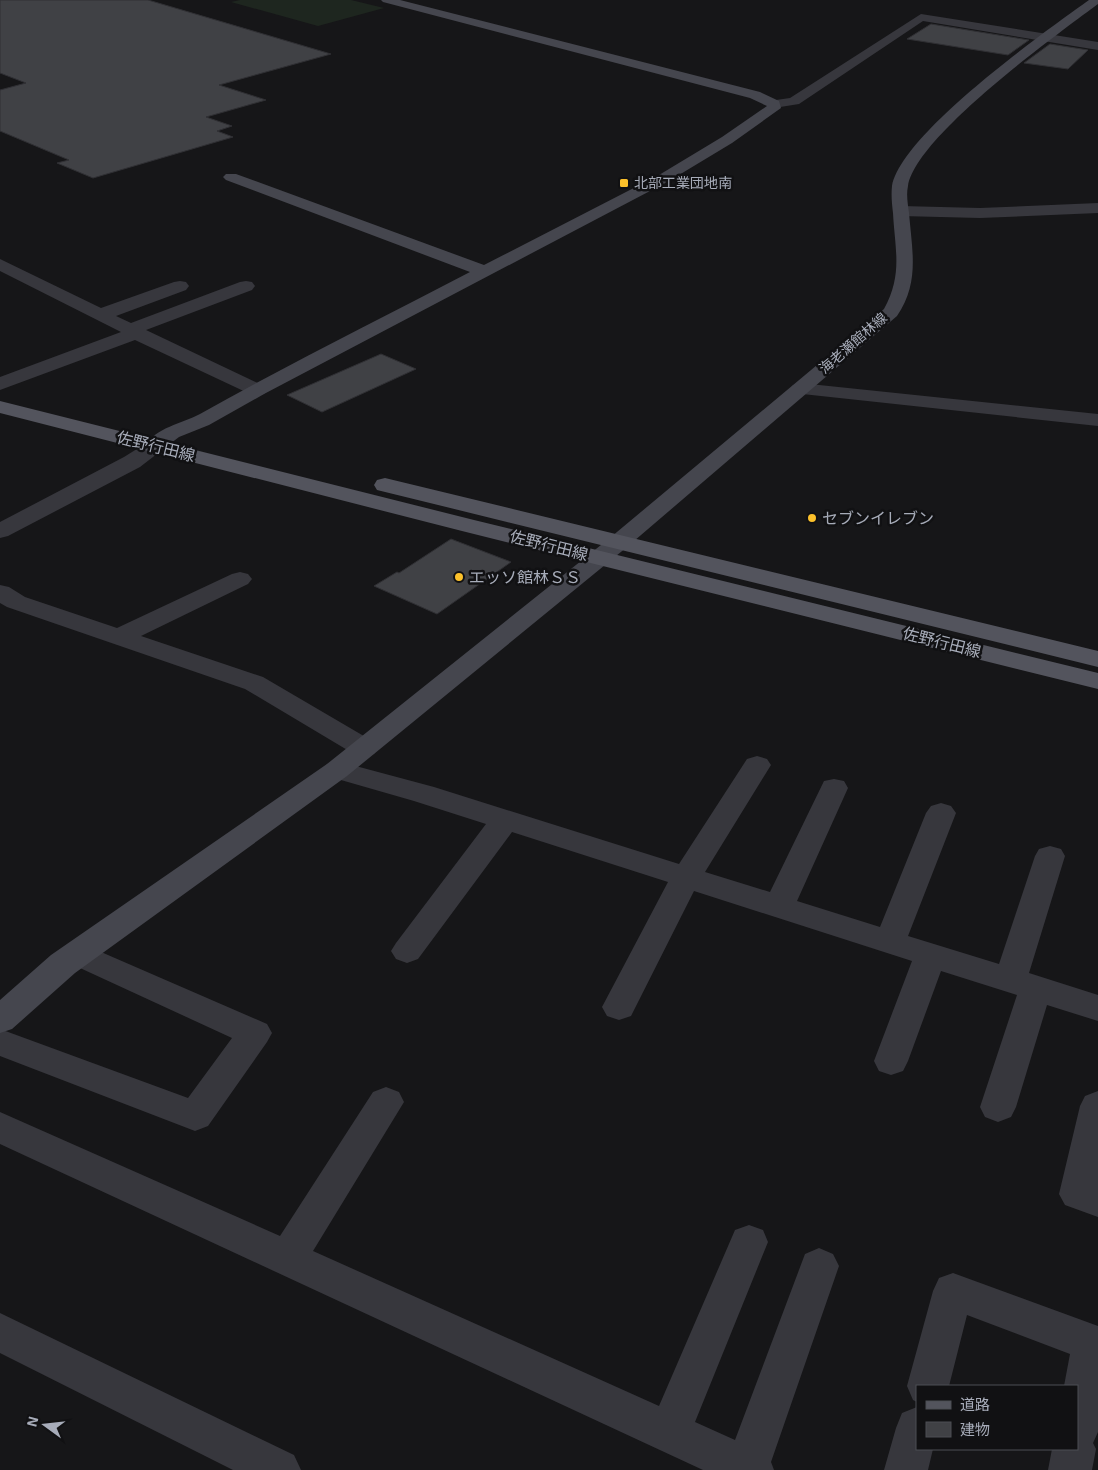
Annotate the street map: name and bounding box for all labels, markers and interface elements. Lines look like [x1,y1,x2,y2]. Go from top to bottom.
place label: 北部工業団地南 [634,174,732,191]
marker: 北部工業団地南 [618,177,630,189]
street label: 海老瀬館林線 [815,309,890,377]
street label: 佐野行田線 [115,427,197,464]
place label: セブンイレブン [822,508,934,527]
marker: セブンイレブン [806,512,818,524]
street label: 佐野行田線 [508,526,590,563]
place label: エッソ館林ＳＳ [469,567,581,586]
marker: エッソ館林ＳＳ [453,571,465,583]
street label: 佐野行田線 [901,623,983,660]
legend [916,1385,1078,1450]
text: 道路 [960,1395,990,1413]
north arrow [20,1400,70,1450]
text: N [22,1414,41,1429]
text: 建物 [960,1420,990,1438]

